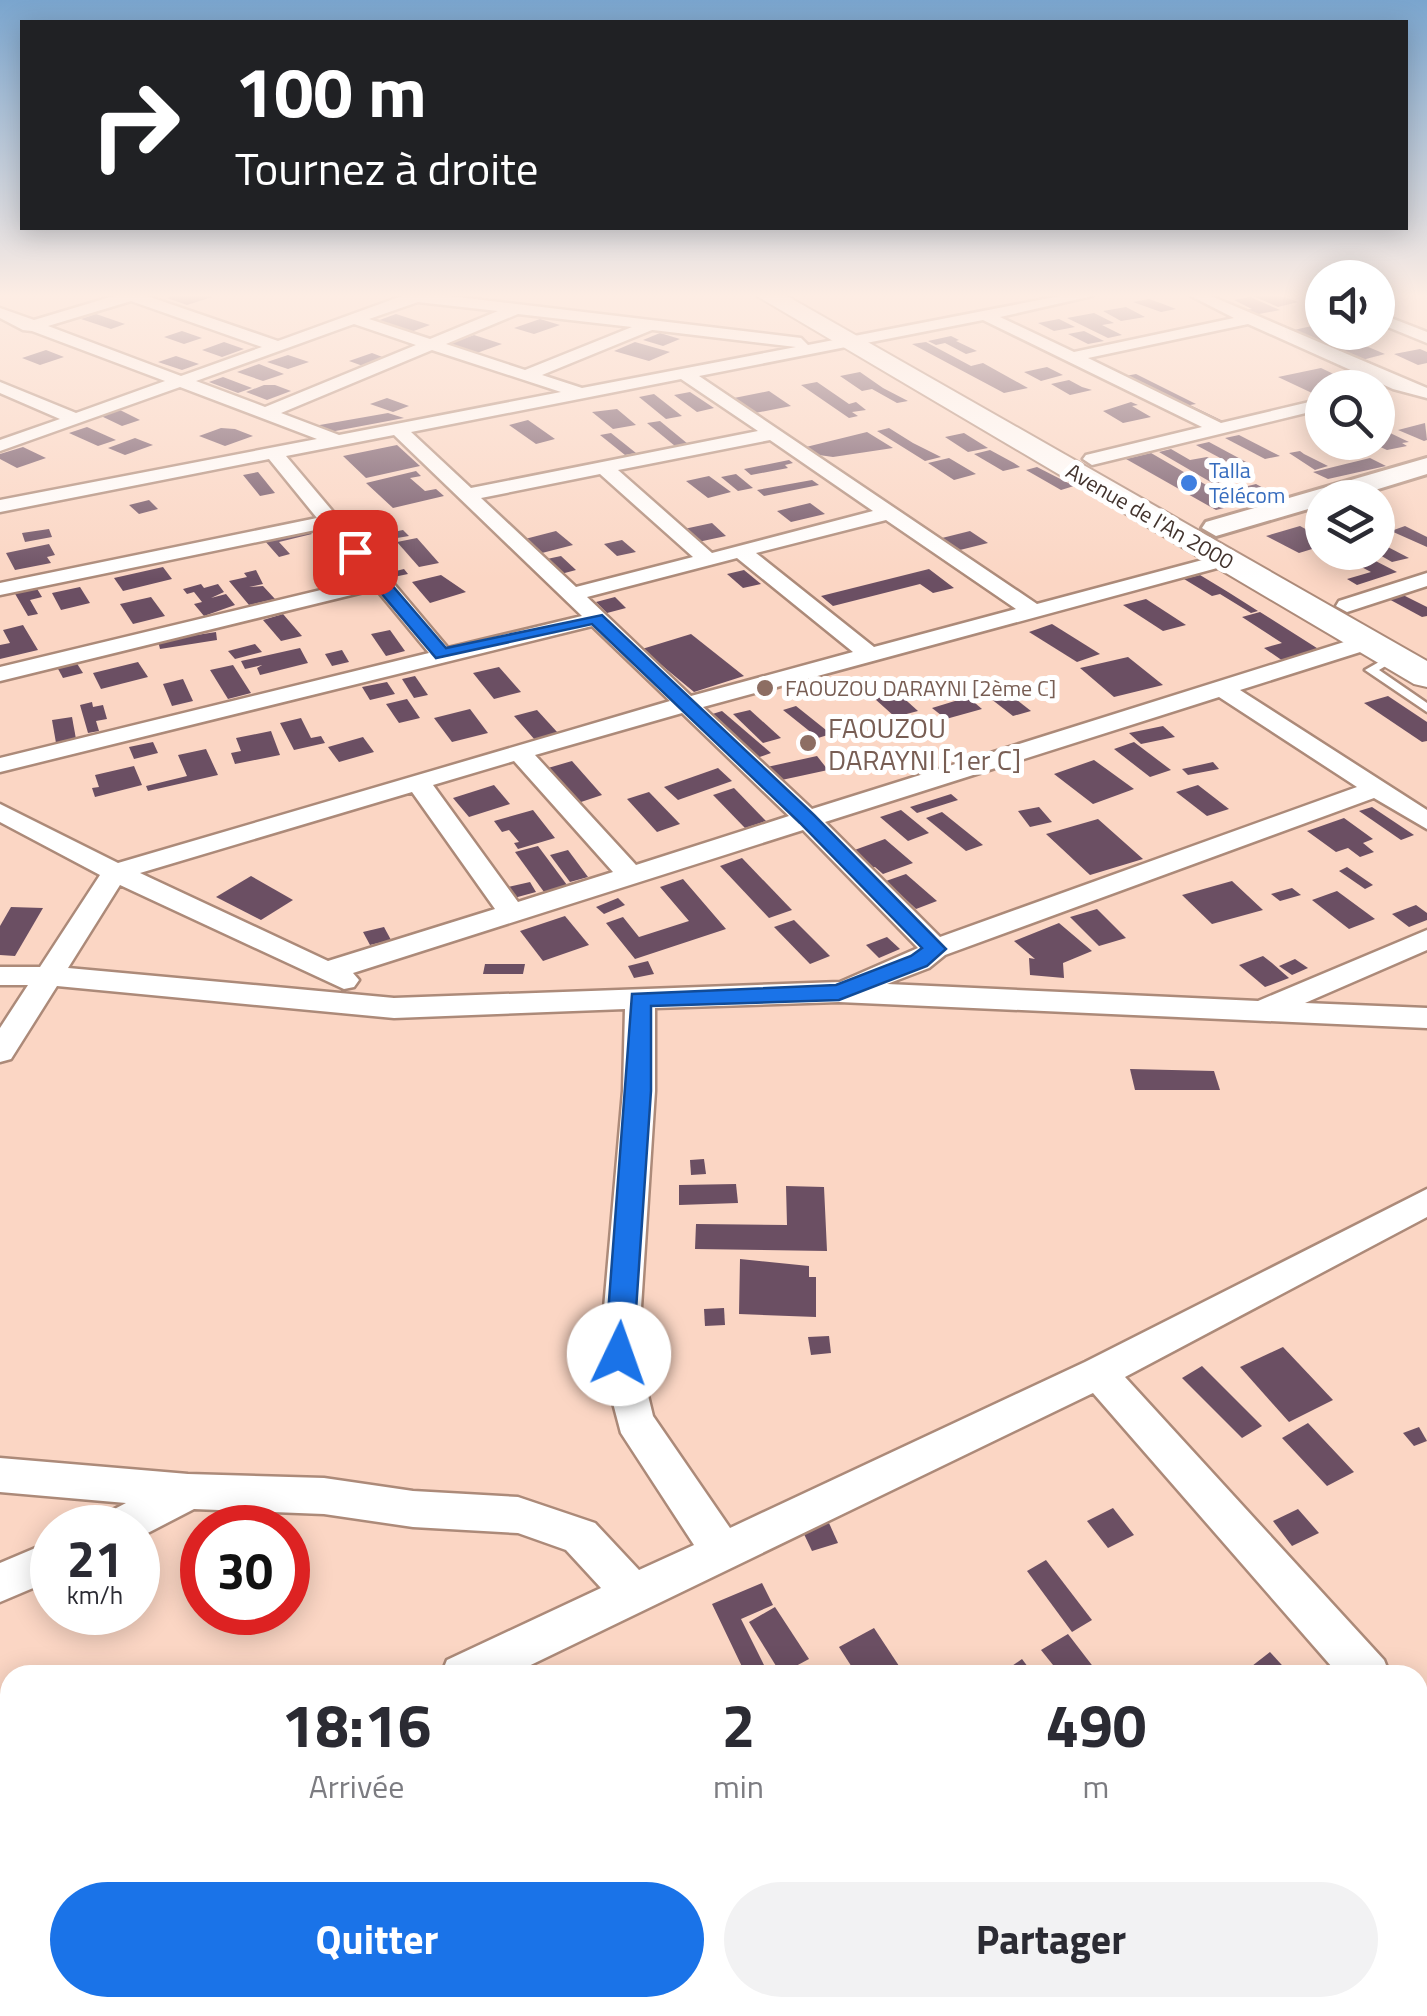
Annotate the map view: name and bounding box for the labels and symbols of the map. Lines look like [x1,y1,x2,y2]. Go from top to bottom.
place label: Talla Télécom [1209,453,1285,512]
street label: Avenue de l'An 2000 [1060,454,1240,578]
marker: Talla Télécom [1178,472,1200,494]
pin [313,510,398,595]
place label: FAOUZOU DARAYNI [2ème C] [785,671,1056,705]
marker: FAOUZOU DARAYNI [2ème C] [754,677,776,699]
place label: FAOUZOU DARAYNI [1er C] [828,706,1021,781]
marker: FAOUZOU DARAYNI [1er C] [797,732,819,754]
position arrow [567,1302,671,1406]
speed limit sign: 30 [180,1505,310,1635]

